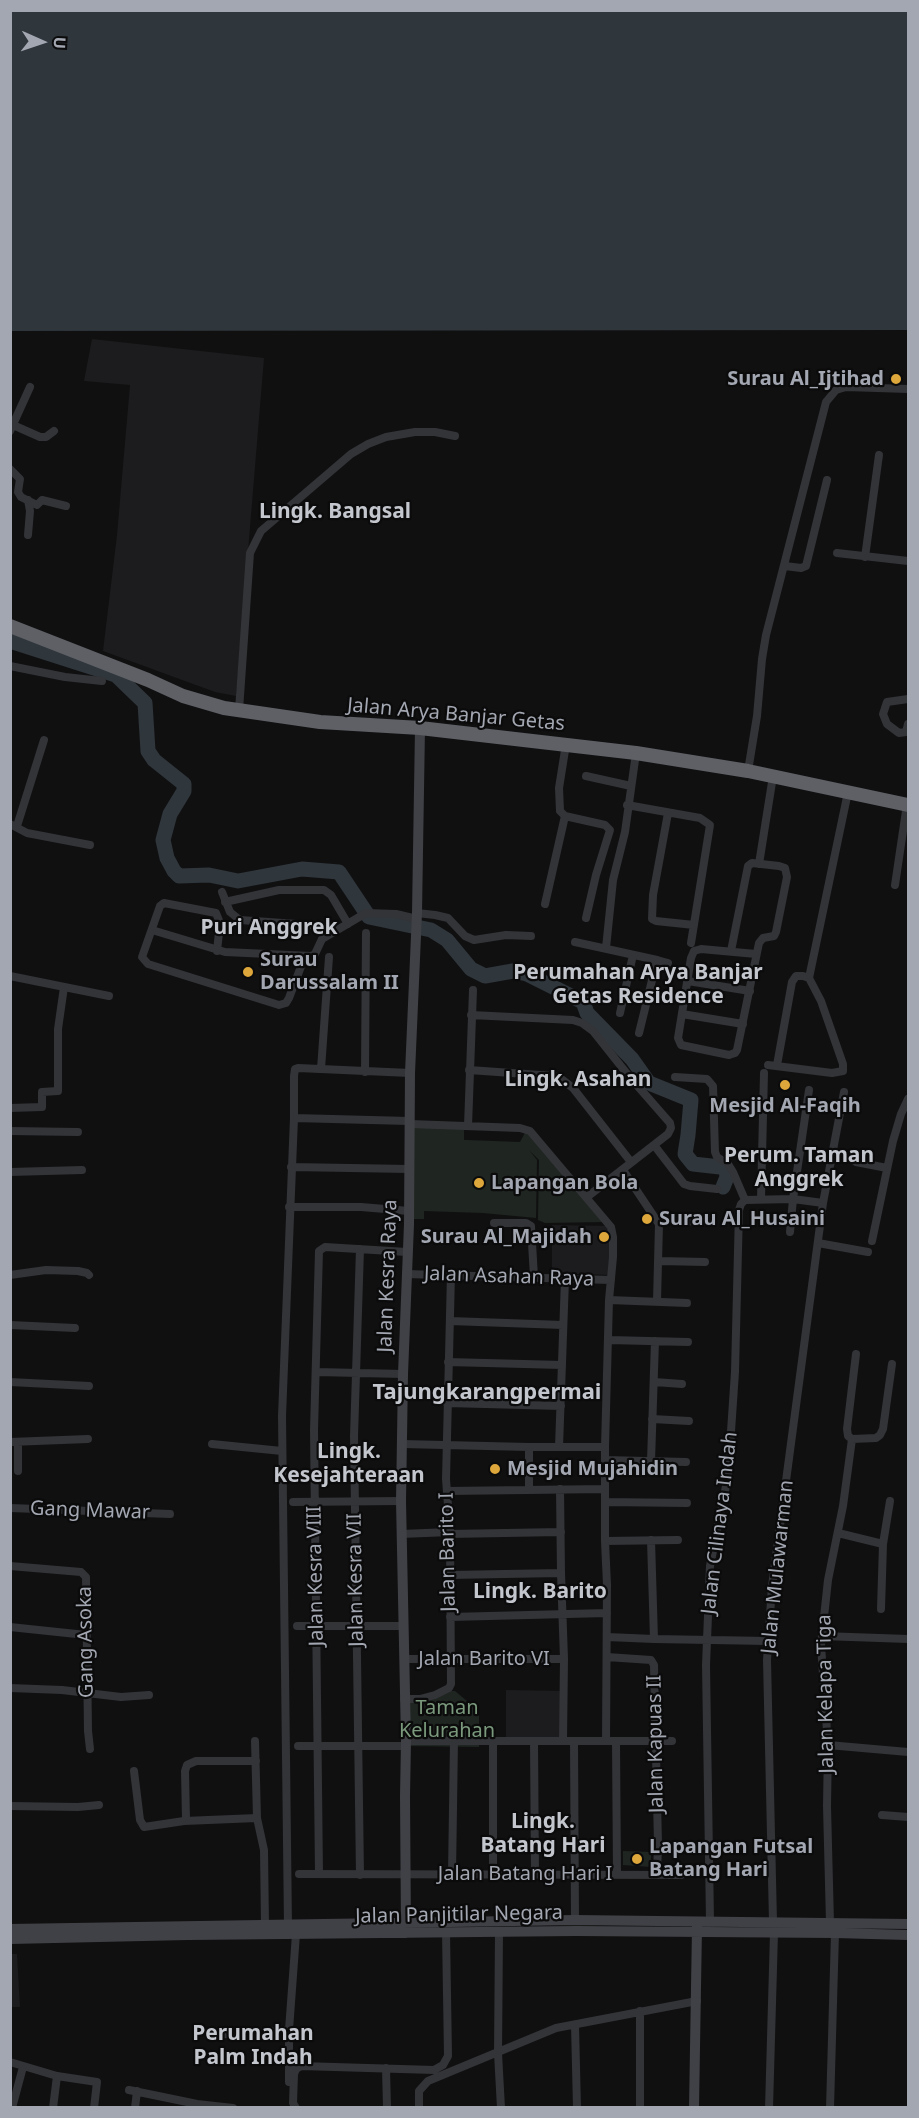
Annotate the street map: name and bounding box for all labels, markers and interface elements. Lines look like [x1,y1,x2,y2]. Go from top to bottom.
north arrow [12,12,72,72]
text: U [49,36,71,50]
place label: Surau Al_Ijtihad [727,367,884,391]
marker: Surau Al_Ijtihad [889,372,903,386]
district label: Lingk. Bangsal [259,499,411,525]
street label: Jalan Arya Banjar Getas [346,694,566,736]
district label: Puri Anggrek [200,915,338,941]
place label: Surau Darussalam II [260,948,399,995]
district label: Perumahan Arya Banjar Getas Residence [513,960,763,1010]
marker: Surau Darussalam II [241,965,255,979]
district label: Lingk. Asahan [505,1067,651,1093]
marker: Mesjid Al-Faqih [778,1078,792,1092]
place label: Mesjid Al-Faqih [709,1094,861,1118]
district label: Perum. Taman Anggrek [724,1143,874,1193]
place label: Lapangan Bola [491,1171,638,1195]
marker: Lapangan Bola [472,1176,486,1190]
street label: Jalan Kesra Raya [373,1199,403,1353]
place label: Surau Al_Husaini [659,1207,825,1231]
marker: Surau Al_Husaini [640,1212,654,1226]
place label: Surau Al_Majidah [421,1225,592,1249]
marker: Surau Al_Majidah [597,1230,611,1244]
street label: Jalan Asahan Raya [423,1262,595,1292]
district label: Tajungkarangpermai [373,1380,601,1406]
street label: Jalan Cilinaya Indah [697,1430,743,1616]
district label: Lingk. Kesejahteraan [273,1439,425,1489]
place label: Mesjid Mujahidin [507,1457,678,1481]
marker: Mesjid Mujahidin [488,1462,502,1476]
street label: Jalan Mulawarman [757,1479,799,1655]
street label: Jalan Barito I [435,1492,461,1612]
street label: Gang Mawar [30,1497,150,1525]
street label: Jalan Kesra VIII [303,1506,329,1646]
street label: Jalan Kesra VII [343,1513,369,1647]
district label: Lingk. Barito [473,1579,607,1605]
street label: Gang Asoka [73,1586,99,1698]
street label: Jalan Kelapa Tiga [813,1614,839,1774]
street label: Jalan Barito VI [418,1647,550,1671]
street label: Jalan Kapuas II [643,1675,669,1813]
park label: Taman Kelurahan [399,1696,495,1743]
district label: Lingk. Batang Hari [481,1809,605,1859]
place label: Lapangan Futsal Batang Hari [649,1835,813,1882]
marker: Lapangan Futsal Batang Hari [630,1852,644,1866]
street label: Jalan Batang Hari I [438,1862,612,1886]
street label: Jalan Panjitilar Negara [355,1901,563,1929]
district label: Perumahan Palm Indah [192,2021,314,2071]

